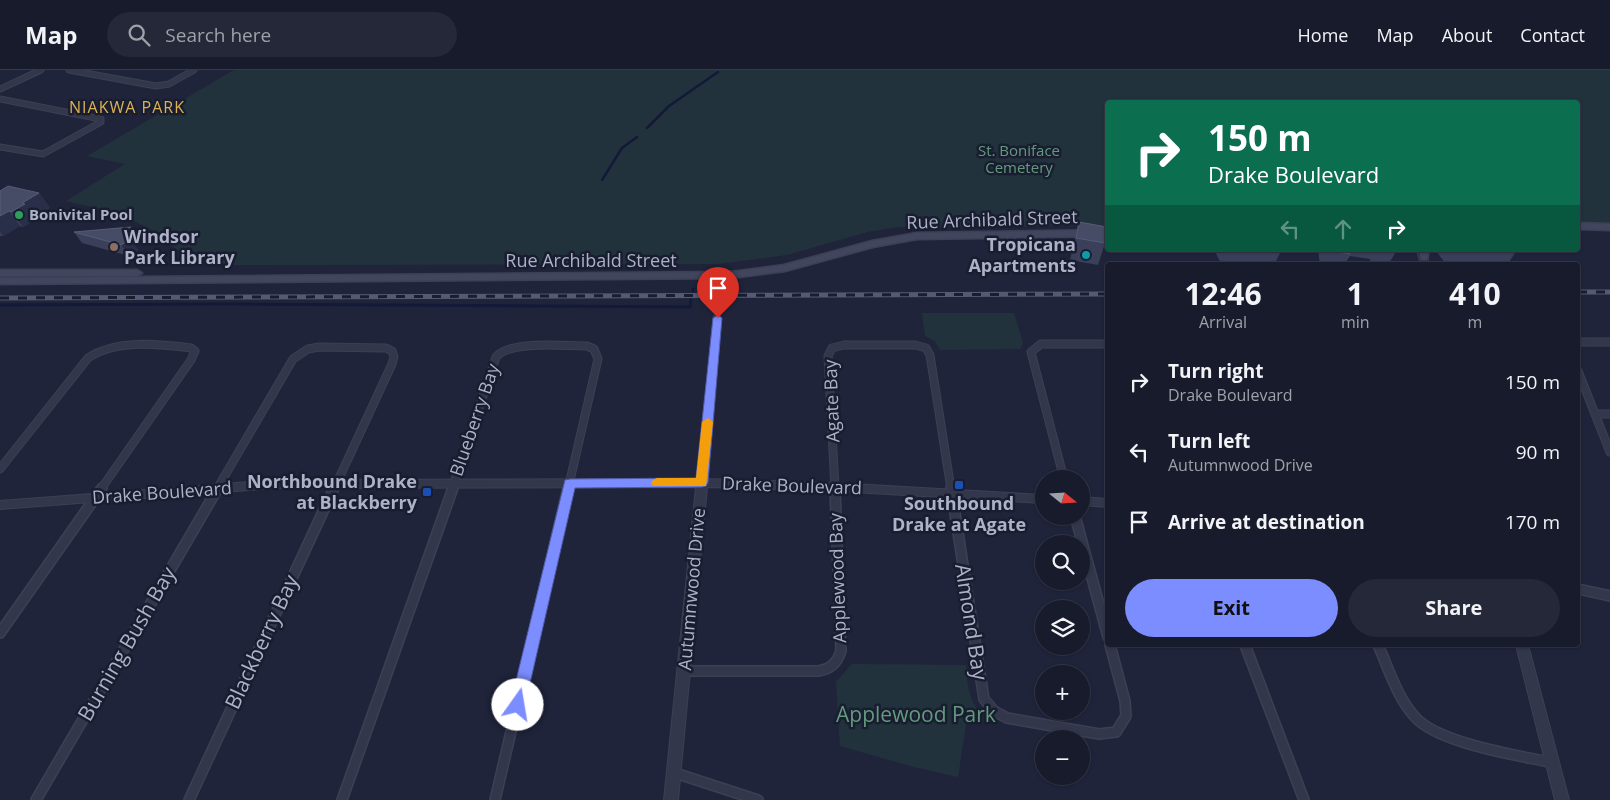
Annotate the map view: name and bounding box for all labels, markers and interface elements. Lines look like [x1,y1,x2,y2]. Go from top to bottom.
search box [107,12,457,57]
text: Map [25,18,77,51]
icon: search [125,21,153,49]
text: Search here [165,22,271,48]
text: Home [1298,23,1348,47]
text: Map [1376,23,1414,47]
text: About [1442,23,1492,47]
text: Contact [1520,23,1585,47]
district label: NIAKWA PARK [69,96,185,118]
text: 150 m [1208,114,1312,161]
icon: right [1125,120,1190,185]
park label: St. Boniface Cemetery [978,140,1060,177]
text: Drake Boulevard [1208,159,1379,189]
place label: Bonivital Pool [29,204,133,224]
street label: Rue Archibald Street [906,204,1078,234]
marker: Bonivital Pool [13,209,25,221]
icon: left [1276,215,1304,243]
icon: ahead [1329,215,1357,243]
icon: right [1382,215,1410,243]
place label: Windsor Park Library [124,224,235,269]
place label: Tropicana Apartments [968,232,1076,277]
marker: Windsor Park Library [108,241,120,253]
street label: Rue Archibald Street [505,248,677,272]
marker: Tropicana Apartments [1080,249,1092,261]
pin [697,267,739,318]
text: 12:46 [1184,273,1262,314]
text: 1 [1347,273,1364,314]
text: 410 [1449,273,1501,314]
icon: arrive [704,274,732,302]
text: Arrival [1199,311,1247,333]
text: min [1341,311,1370,333]
text: m [1467,311,1482,333]
street label: Agate Bay [818,358,844,443]
text: Turn right [1168,358,1263,384]
street label: Blueberry Bay [444,359,505,479]
icon: right [1125,368,1153,396]
text: 150 m [1505,369,1560,395]
text: Drake Boulevard [1168,384,1293,406]
text: Turn left [1168,428,1250,454]
icon: left [1125,438,1153,466]
text: 90 m [1516,439,1560,465]
text: Autumnwood Drive [1168,454,1313,476]
place label: Northbound Drake at Blackberry [247,469,418,514]
north arrow [1035,470,1090,525]
map controls [1035,470,1090,785]
street label: Drake Boulevard [722,471,862,499]
street label: Drake Boulevard [91,475,233,509]
marker: Southbound Drake at Agate [953,479,965,491]
marker: Northbound Drake at Blackberry [421,486,433,498]
place label: Southbound Drake at Agate [892,491,1026,536]
street label: Autumnwood Drive [672,507,710,671]
icon: arrive [1125,508,1153,536]
text: Arrive at destination [1168,509,1365,535]
text: 170 m [1505,509,1560,535]
street label: Applewood Bay [823,512,851,643]
button: search [1035,535,1090,590]
street label: Burning Bush Bay [71,561,182,726]
street label: Almond Bay [949,562,995,683]
street label: Blackberry Bay [218,569,305,713]
button: Exit [1125,579,1338,637]
button: Share [1348,579,1560,637]
button: layers [1035,600,1090,655]
button: + [1035,665,1090,720]
position arrow [491,678,543,730]
park label: Applewood Park [836,700,996,728]
button: − [1035,730,1090,785]

